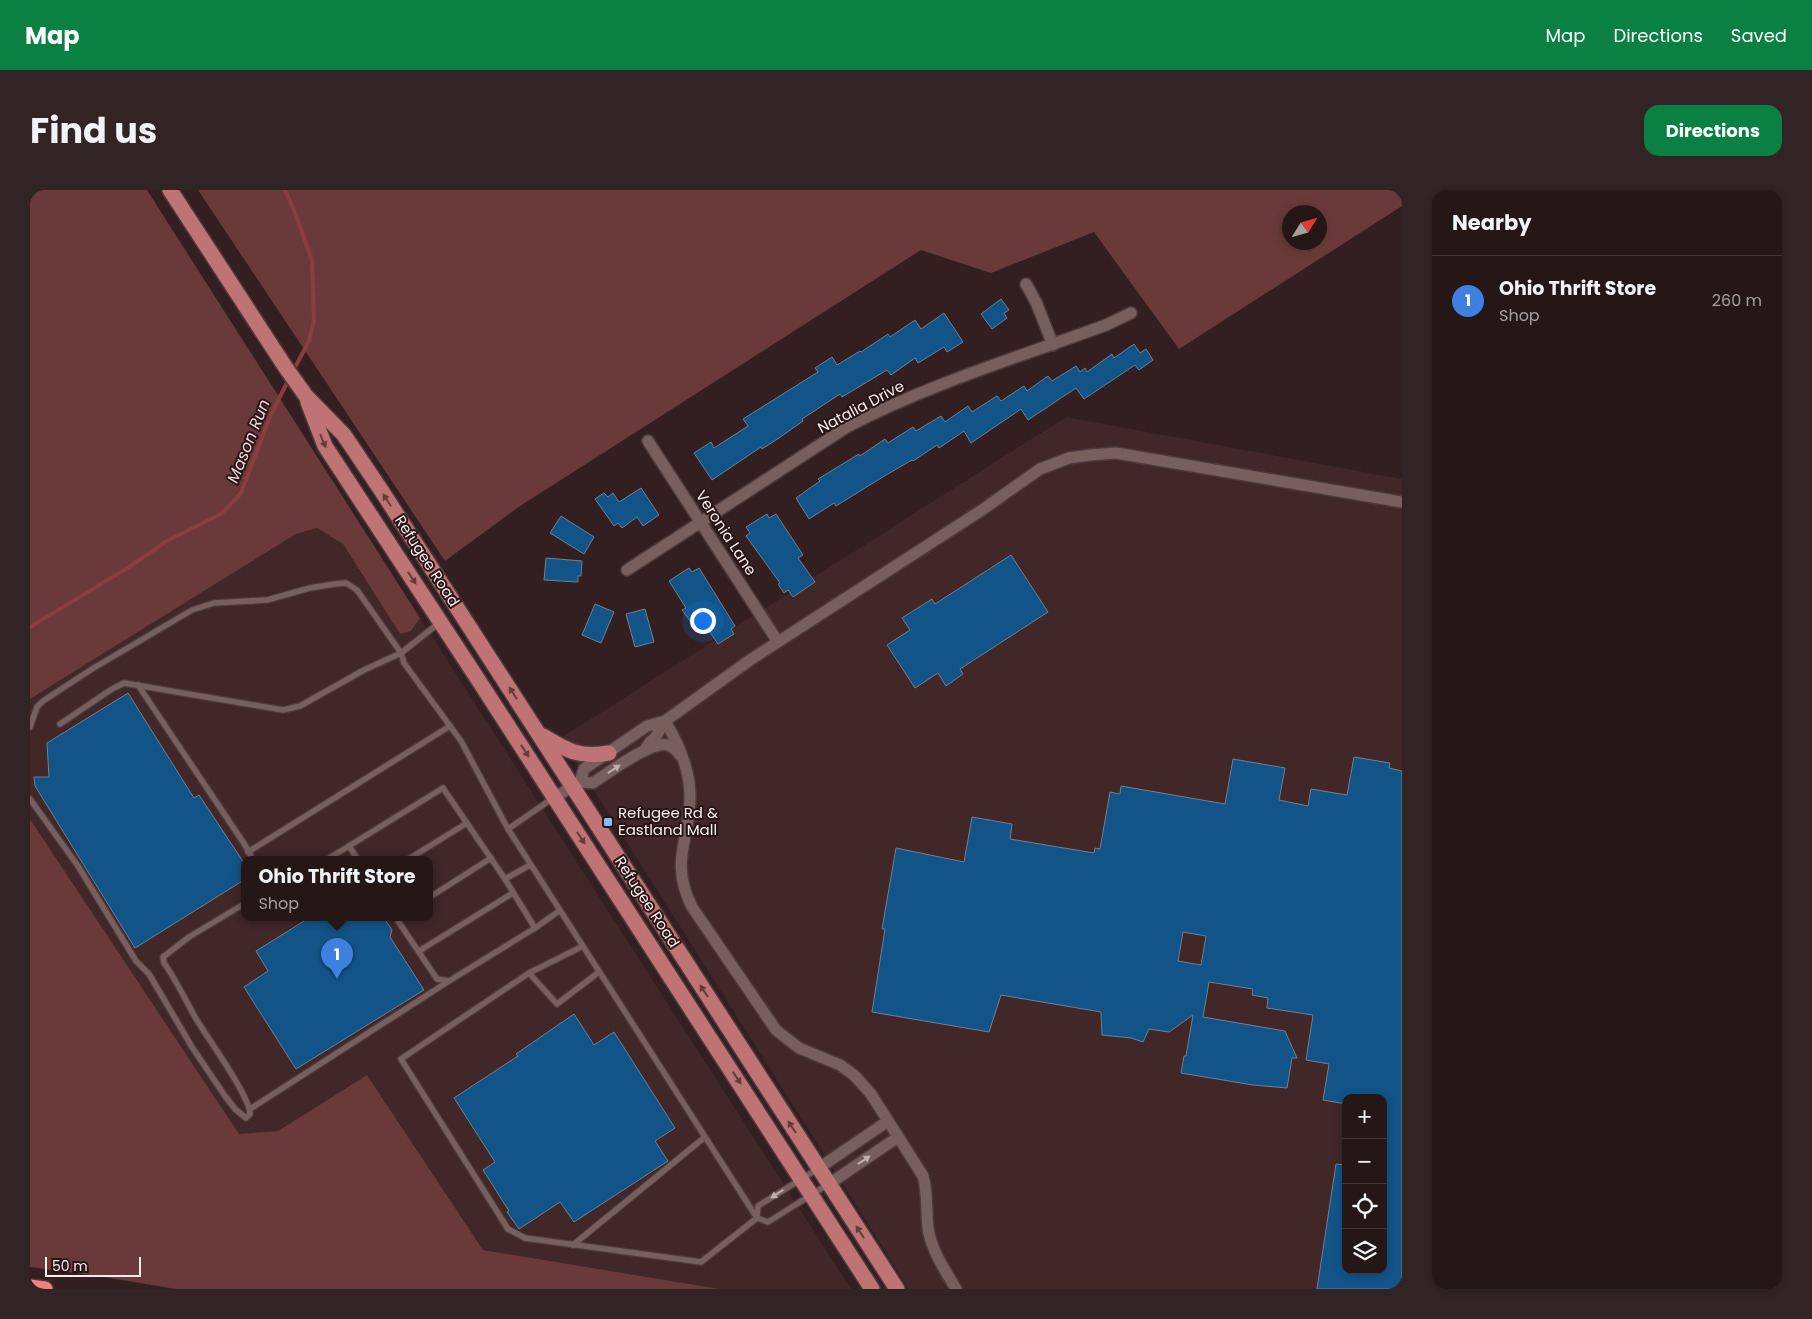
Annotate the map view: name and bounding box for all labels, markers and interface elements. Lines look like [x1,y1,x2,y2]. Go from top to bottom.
text: Map [25,19,80,52]
text: Map [1546,23,1585,48]
text: Directions [1613,23,1703,48]
text: Saved [1731,23,1787,48]
button: Directions [1644,105,1782,156]
text: Find us [30,106,157,155]
north arrow [1282,205,1327,250]
text: Nearby [1452,208,1532,237]
text: Ohio Thrift Store [1499,275,1656,302]
text: 1 [1465,289,1471,312]
text: 260 m [1712,289,1762,312]
text: Shop [1499,304,1540,327]
street label: Natalia Drive [814,375,908,438]
water label: Mason Run [221,396,276,486]
one-way arrow [320,434,328,448]
street label: Veronia Lane [691,486,762,579]
one-way arrow [382,493,392,506]
street label: Refugee Road [390,511,465,610]
one-way arrow [407,571,417,584]
your location [690,608,716,634]
one-way arrow [509,687,518,700]
one-way arrow [520,745,530,758]
one-way arrow [607,765,621,774]
place label: Refugee Rd & Eastland Mall [618,802,718,840]
marker: Refugee Rd & Eastland Mall [602,816,614,828]
one-way arrow [576,832,586,845]
street label: Refugee Road [610,852,685,951]
popup [241,856,433,921]
text: Ohio Thrift Store [258,863,416,890]
text: Shop [258,892,299,915]
pin: 1 [321,938,353,979]
one-way arrow [700,984,709,997]
one-way arrow [732,1072,741,1085]
map controls [1342,1094,1387,1274]
button: + [1342,1094,1387,1139]
one-way arrow [788,1121,797,1134]
button: − [1342,1139,1387,1184]
one-way arrow [857,1156,870,1165]
button: locate [1342,1184,1387,1229]
one-way arrow [771,1189,784,1198]
one-way arrow [855,1225,864,1238]
button: layers [1342,1229,1387,1274]
scale bar [45,1254,141,1277]
text: 50 m [52,1256,88,1276]

